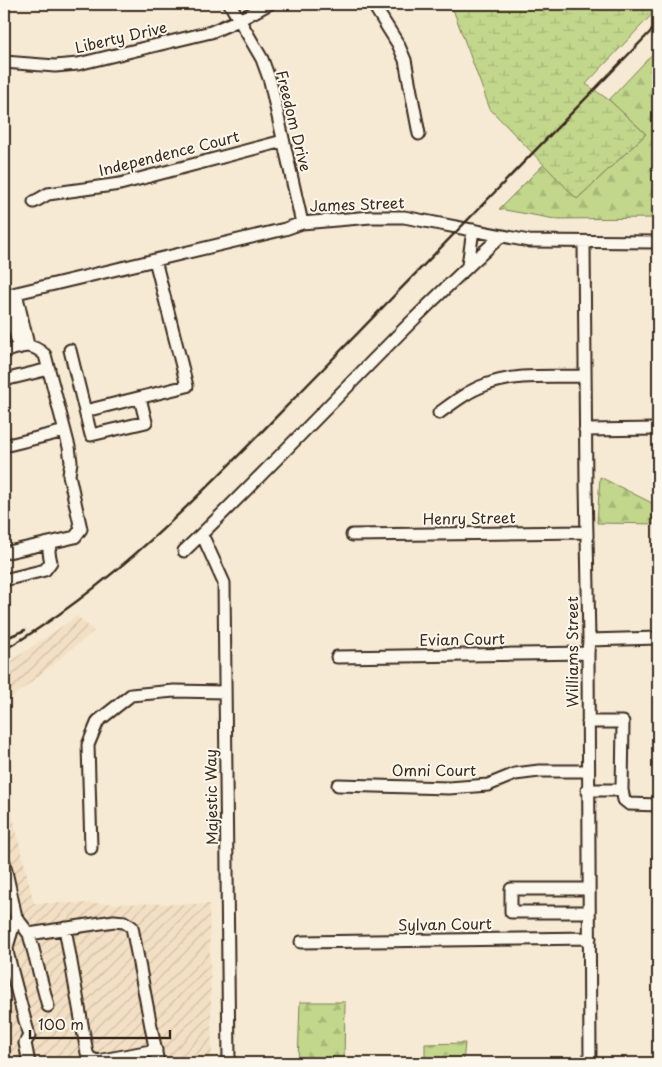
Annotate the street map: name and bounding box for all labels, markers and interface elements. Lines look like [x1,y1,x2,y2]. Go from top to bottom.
street label: Liberty Drive [72,15,169,58]
street label: Freedom Drive [271,68,318,174]
street label: Independence Court [96,124,241,181]
street label: James Street [309,190,405,217]
street label: Henry Street [422,505,516,530]
street label: Williams Street [560,596,583,708]
street label: Evian Court [419,626,505,651]
street label: Majestic Way [198,749,223,845]
street label: Omni Court [392,758,476,781]
street label: Sylvan Court [398,911,492,936]
scale bar [30,1007,170,1039]
text: 100 m [38,1012,84,1035]

